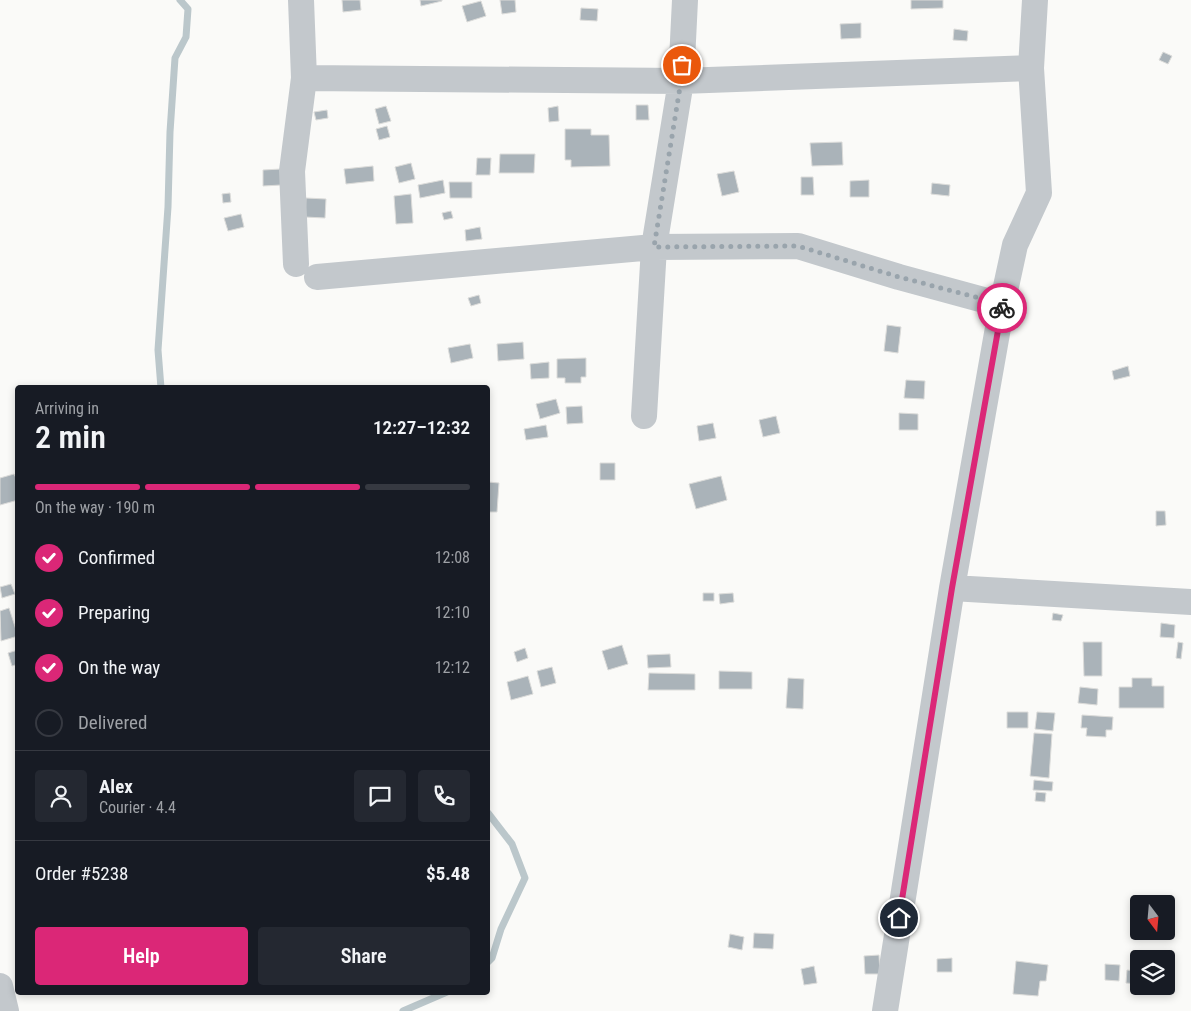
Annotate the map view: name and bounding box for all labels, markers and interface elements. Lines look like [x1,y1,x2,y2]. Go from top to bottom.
pin [661,44,703,86]
icon: bag [668,51,696,79]
courier [977,283,1027,333]
icon: bike [988,294,1016,322]
text: Arriving in [35,399,99,418]
text: 12:27–12:32 [373,416,470,439]
text: 2 min [35,418,106,456]
text: On the way · 190 m [35,498,155,517]
icon: check [35,544,63,572]
text: Confirmed [78,546,155,569]
text: 12:08 [435,548,470,567]
icon: check [35,599,63,627]
text: Preparing [78,601,150,624]
text: 12:10 [435,603,470,622]
icon: check [35,654,63,682]
text: On the way [78,656,160,679]
text: 12:12 [435,658,470,677]
text: Delivered [78,711,147,734]
button: person [35,770,87,822]
button: chat [354,770,406,822]
button: phone [418,770,470,822]
text: Alex [99,775,133,798]
text: Courier · 4.4 [99,798,176,817]
text: Order #5238 [35,862,128,885]
text: $5.48 [426,862,470,885]
north arrow [1130,895,1175,940]
map controls [1130,895,1175,995]
pin [878,897,920,939]
icon: home [885,904,913,932]
button: Help [35,927,248,985]
button: Share [258,927,470,985]
button: layers [1130,950,1175,995]

